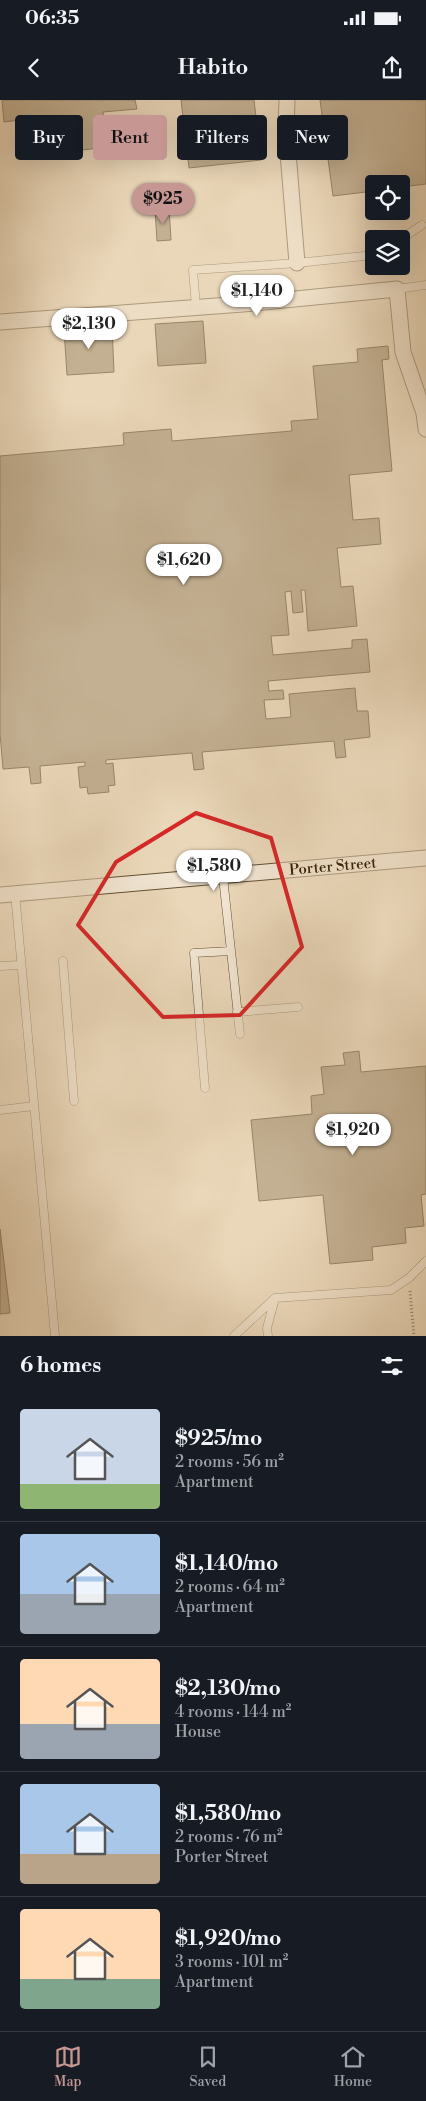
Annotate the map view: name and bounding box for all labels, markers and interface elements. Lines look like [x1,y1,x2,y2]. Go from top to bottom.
text: 06:35 [25,6,79,30]
icon: back [20,54,48,82]
text: Habito [178,54,248,81]
icon: share [378,54,406,82]
chip: Buy [15,115,83,160]
chip: Rent [93,115,167,160]
chip: Filters [177,115,267,160]
chip: New [277,115,348,160]
map controls [365,175,410,275]
button: locate [365,175,410,220]
pin: $925 [133,182,193,225]
text: $925 [143,189,183,209]
button: layers [365,230,410,275]
pin: $1,140 [216,274,298,317]
text: $1,140 [231,281,283,301]
pin: $2,130 [48,308,130,350]
text: $2,130 [62,314,116,334]
pin: $1,620 [143,544,225,586]
text: $1,620 [157,550,211,570]
pin: $1,580 [173,850,255,892]
street label: Porter Street [288,853,378,879]
text: $1,580 [187,856,241,876]
pin: $1,920 [312,1114,394,1156]
text: $1,920 [326,1120,380,1140]
icon: filters [378,1352,406,1380]
text: 6 homes [20,1353,101,1379]
text: $925/mo [175,1426,262,1452]
icon: home [60,1429,120,1489]
text: 2 rooms · 56 m² [175,1452,284,1472]
text: Apartment [175,1472,254,1492]
text: $1,140/mo [175,1551,279,1577]
icon: home [60,1554,120,1614]
text: 2 rooms · 64 m² [175,1577,285,1597]
text: Apartment [175,1597,254,1617]
text: $2,130/mo [175,1676,281,1702]
icon: home [60,1679,120,1739]
text: 4 rooms · 144 m² [175,1702,291,1722]
text: House [175,1722,221,1742]
text: $1,580/mo [175,1801,281,1827]
icon: home [60,1804,120,1864]
text: 2 rooms · 76 m² [175,1827,283,1847]
text: Porter Street [175,1847,269,1867]
text: $1,920/mo [175,1926,281,1952]
icon: home [60,1929,120,1989]
text: 3 rooms · 101 m² [175,1952,288,1972]
text: Apartment [175,1972,254,1992]
tab: Map [54,2043,82,2091]
tab: Saved [189,2043,226,2091]
tab: Home [334,2043,372,2091]

